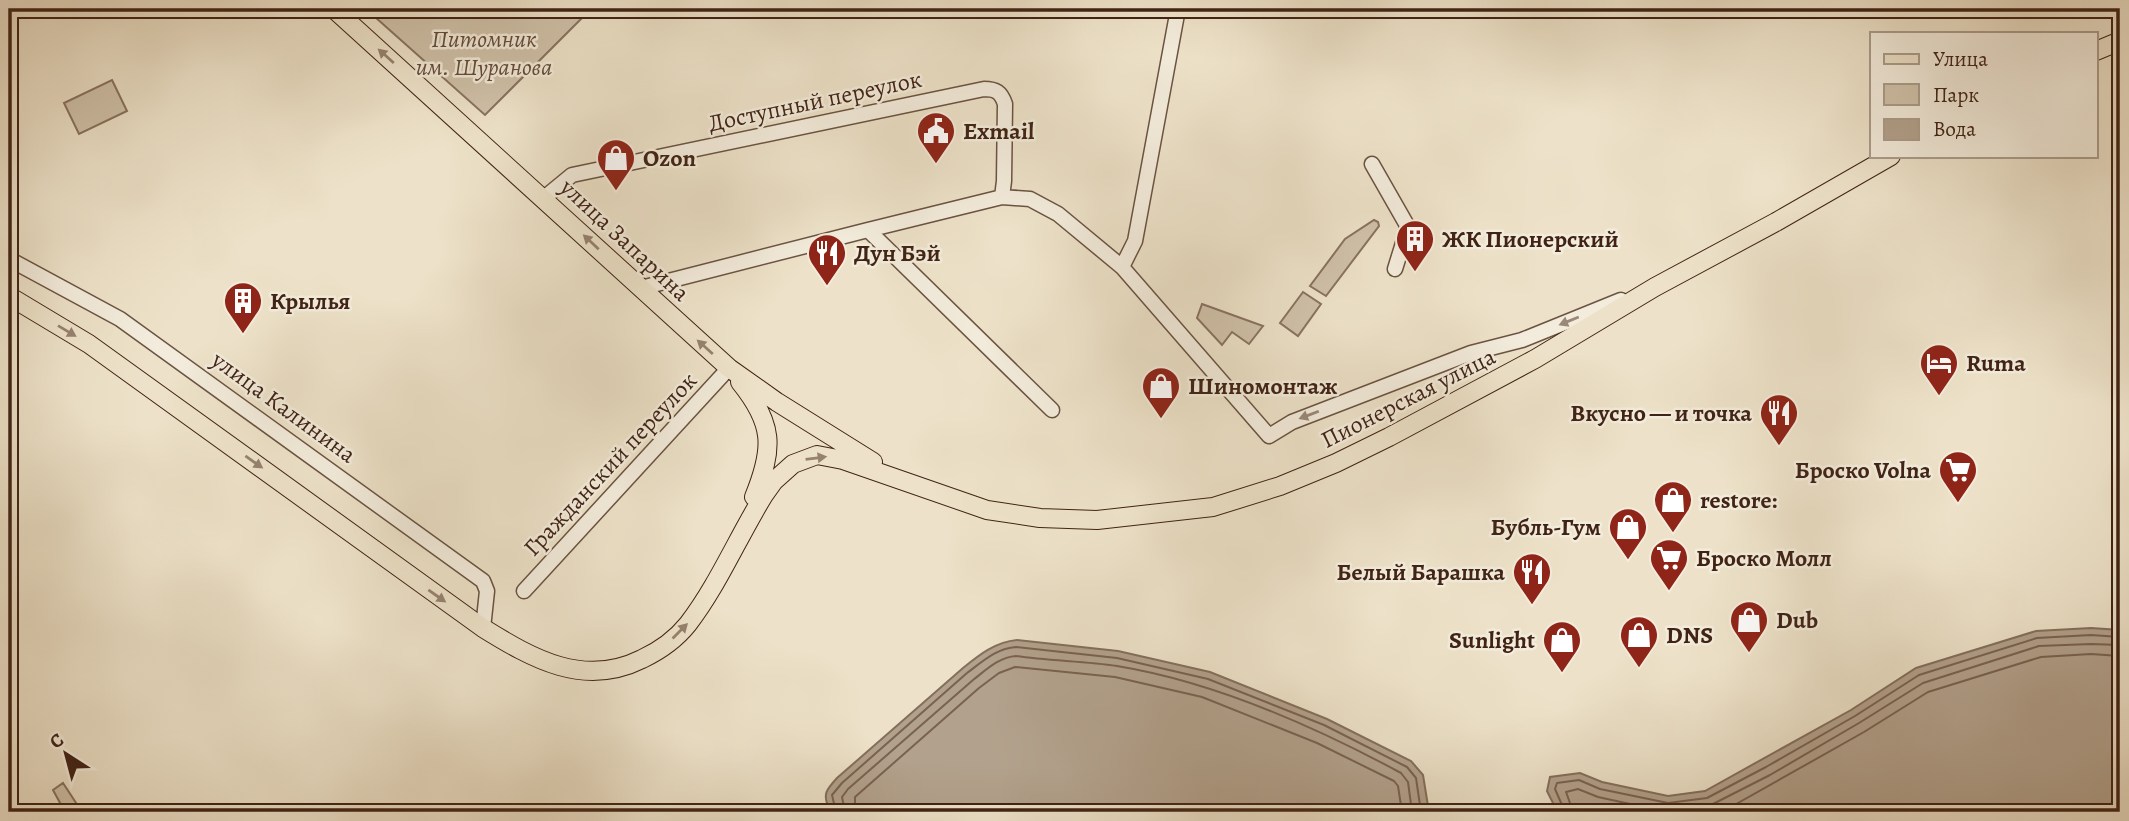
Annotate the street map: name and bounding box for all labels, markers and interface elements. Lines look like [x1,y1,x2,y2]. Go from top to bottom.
park label: Питомник им. Шуранова [416,23,552,83]
legend [1870,32,2098,158]
text: Улица [1933,45,1988,73]
one-way arrow [377,48,395,64]
street label: Доступный переулок [705,63,925,139]
text: Парк [1933,81,1979,109]
public building icon: Exmail [915,110,957,165]
place label: Exmail [963,115,1035,147]
text: Вода [1933,115,1976,143]
shop icon: Ozon [595,137,637,192]
place label: Ozon [643,142,697,174]
street label: улица Запарина [553,171,697,308]
building icon: ЖК Пионерский [1394,218,1436,273]
place label: ЖК Пионерский [1442,223,1619,255]
restaurant icon: Дун Бэй [806,232,848,287]
one-way arrow [583,234,600,250]
place label: Дун Бэй [854,237,941,269]
building icon: Крылья [222,280,264,335]
place label: Крылья [270,285,350,317]
one-way arrow [1558,316,1579,327]
one-way arrow [58,325,77,338]
one-way arrow [696,339,714,355]
street label: Пионерская улица [1315,340,1501,456]
hotel icon: Ruma [1918,342,1960,397]
street label: улица Калинина [205,343,363,470]
place label: Ruma [1966,347,2026,379]
street label: Гражданский переулок [516,365,704,563]
shop icon: Шиномонтаж [1140,365,1182,420]
place label: Шиномонтаж [1188,370,1338,402]
restaurant icon: Вкусно — и точка [1758,392,1800,447]
place label: Вкусно — и точка [1570,397,1753,429]
one-way arrow [1298,410,1319,421]
supermarket icon: Броско Volna [1937,449,1979,504]
one-way arrow [806,453,828,464]
place label: Броско Volna [1795,454,1931,486]
one-way arrow [245,455,263,469]
shop icon: restore: [1652,479,1694,534]
place label: restore: [1700,484,1778,516]
shop icon: Бубль-Гум [1607,506,1649,561]
place label: Бубль-Гум [1491,511,1601,543]
supermarket icon: Броско Молл [1648,537,1690,592]
place label: Броско Молл [1696,542,1832,574]
restaurant icon: Белый Барашка [1511,551,1553,606]
place label: Белый Барашка [1337,556,1506,588]
one-way arrow [428,589,446,603]
shop icon: Dub [1728,599,1770,654]
place label: Dub [1776,604,1818,636]
shop icon: DNS [1618,614,1660,669]
shop icon: Sunlight [1541,619,1583,674]
place label: DNS [1666,619,1713,651]
one-way arrow [672,623,688,640]
place label: Sunlight [1449,624,1535,656]
north arrow [32,720,102,790]
text: С [44,727,69,755]

